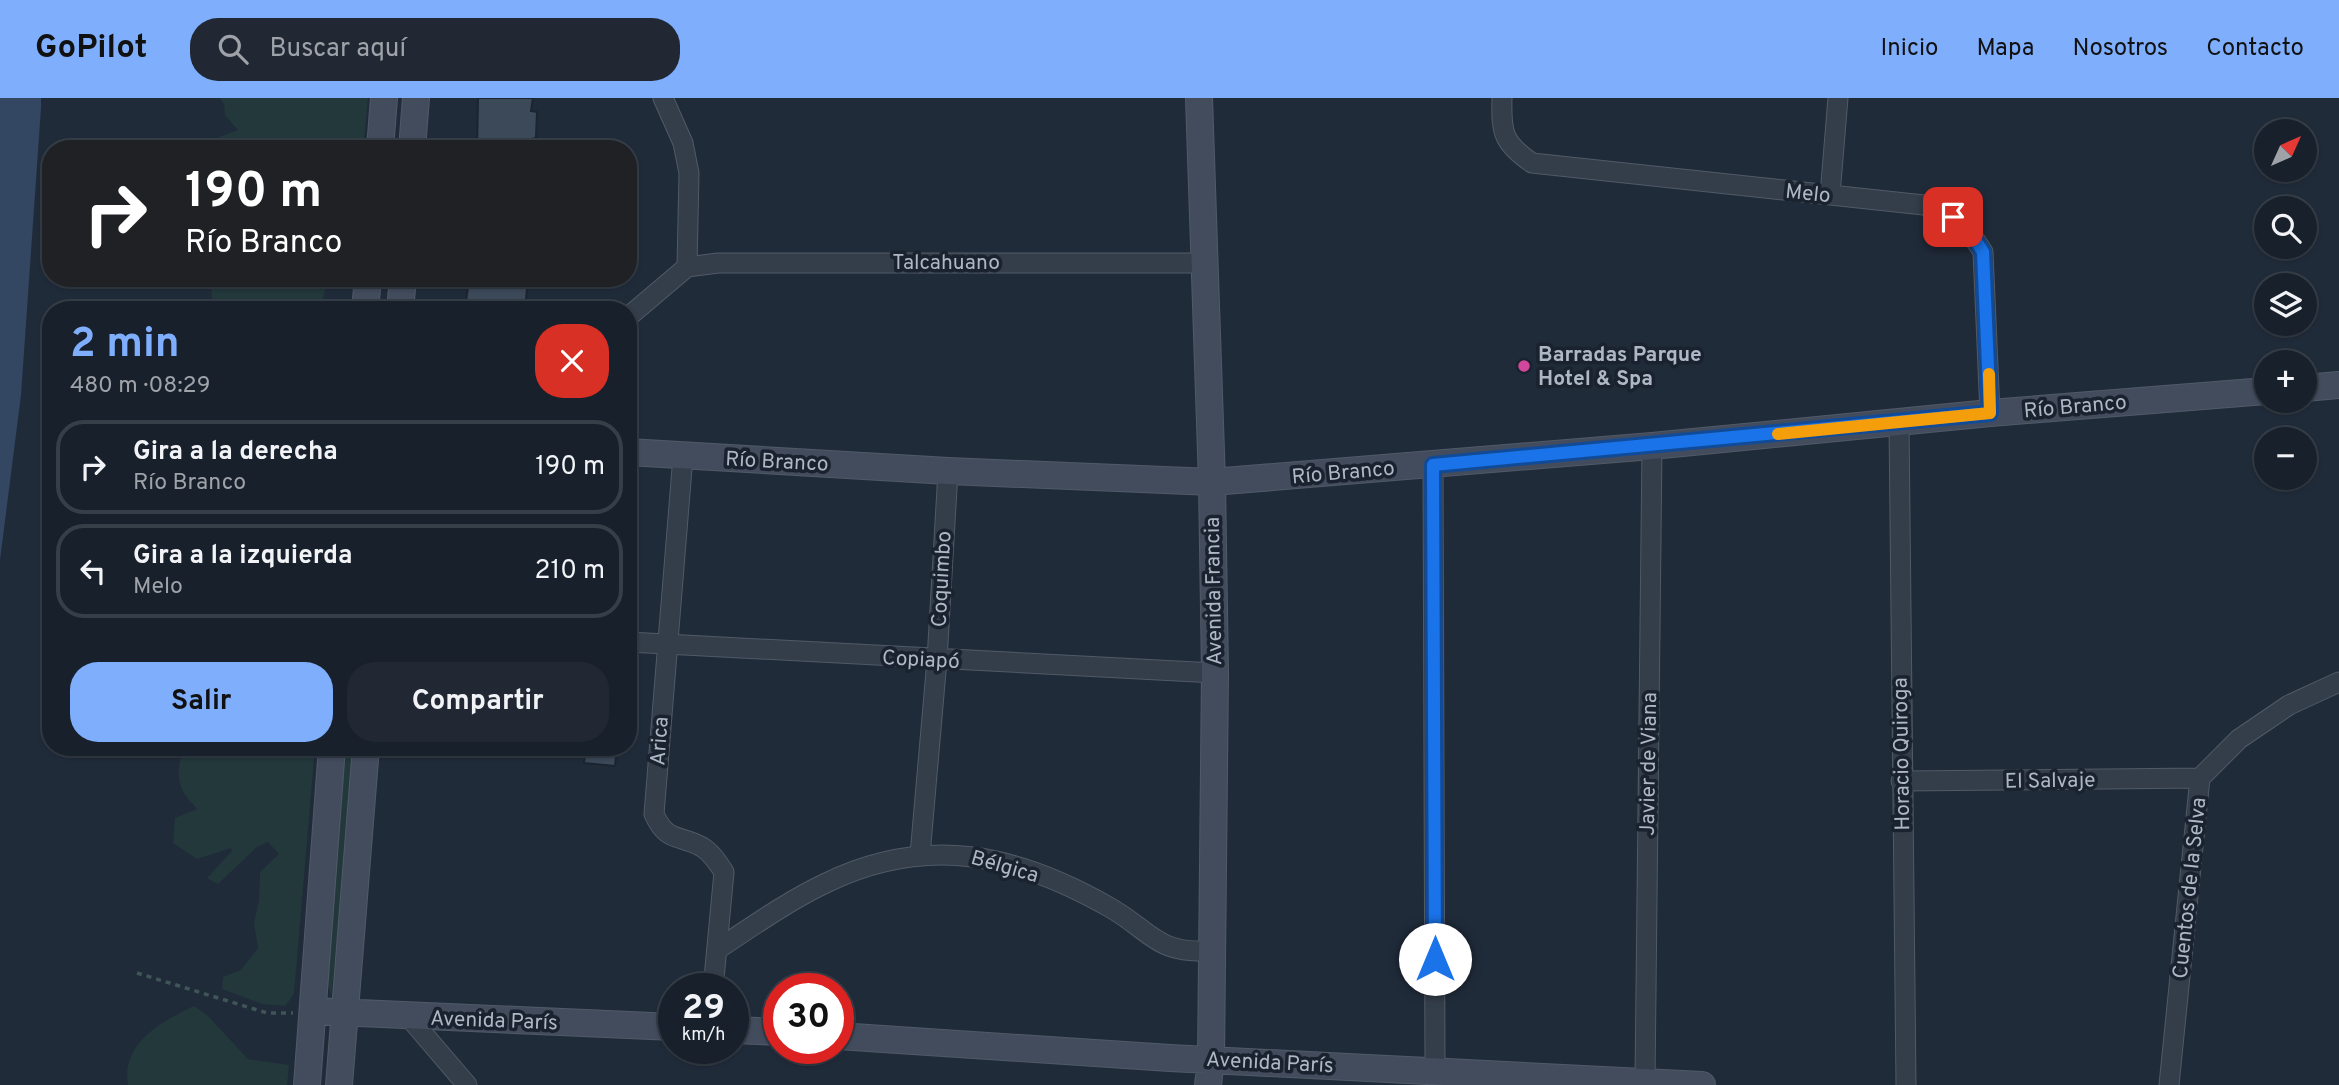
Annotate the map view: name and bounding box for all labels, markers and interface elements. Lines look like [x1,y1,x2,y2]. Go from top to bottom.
search box [190,18,680,81]
text: GoPilot [35,28,148,70]
icon: search [214,30,252,68]
text: Buscar aquí [270,33,406,66]
text: Inicio [1881,34,1938,64]
text: Mapa [1976,34,2035,64]
text: Nosotros [2073,34,2168,64]
text: Contacto [2206,34,2304,64]
north arrow [2254,119,2317,182]
map controls [2254,119,2317,490]
text: 190 m [185,163,322,225]
icon: right [70,168,161,259]
street label: Melo [1784,179,1832,210]
pin [1923,187,1983,247]
button: search [2254,196,2317,259]
icon: arrive [1934,198,1972,236]
text: Río Branco [185,224,342,264]
street label: Talcahuano [892,250,1000,277]
button: layers [2254,273,2317,336]
text: 2 min [70,319,180,372]
button: close [535,324,609,398]
place label: Barradas Parque Hotel & Spa [1538,342,1702,393]
button: + [2254,350,2317,413]
marker: Barradas Parque Hotel & Spa [1516,358,1532,374]
text: 480 m · 08:29 [70,372,210,401]
street label: Río Branco [2022,390,2128,425]
button: − [2254,427,2317,490]
text: Gira a la derecha [133,436,338,469]
street label: Río Branco [725,446,829,479]
icon: right [74,448,112,486]
text: 190 m [535,451,605,484]
street label: Río Branco [1290,456,1396,491]
text: Río Branco [133,469,246,498]
street label: Avenida Francia [1200,516,1229,666]
street label: Coquimbo [926,530,959,628]
text: Gira a la izquierda [133,540,352,573]
icon: left [74,552,112,590]
text: 210 m [535,555,605,588]
text: Melo [133,573,183,602]
street label: Copiapó [881,645,960,676]
button: Salir [70,662,333,742]
button: Compartir [347,662,609,742]
street label: Horacio Quiroga [1888,677,1917,831]
street label: Javier de Viana [1635,692,1664,836]
street label: Arica [645,716,676,766]
street label: El Salvaje [2004,767,2096,796]
street label: Cuentos de la Selva [2168,796,2213,980]
street label: Bélgica [968,845,1042,890]
position arrow [1398,922,1472,996]
speed limit sign: 30 [763,973,854,1064]
text: 29 [682,987,725,1031]
street label: Avenida París [430,1006,558,1037]
text: km/h [682,1024,725,1047]
street label: Avenida París [1205,1047,1334,1080]

